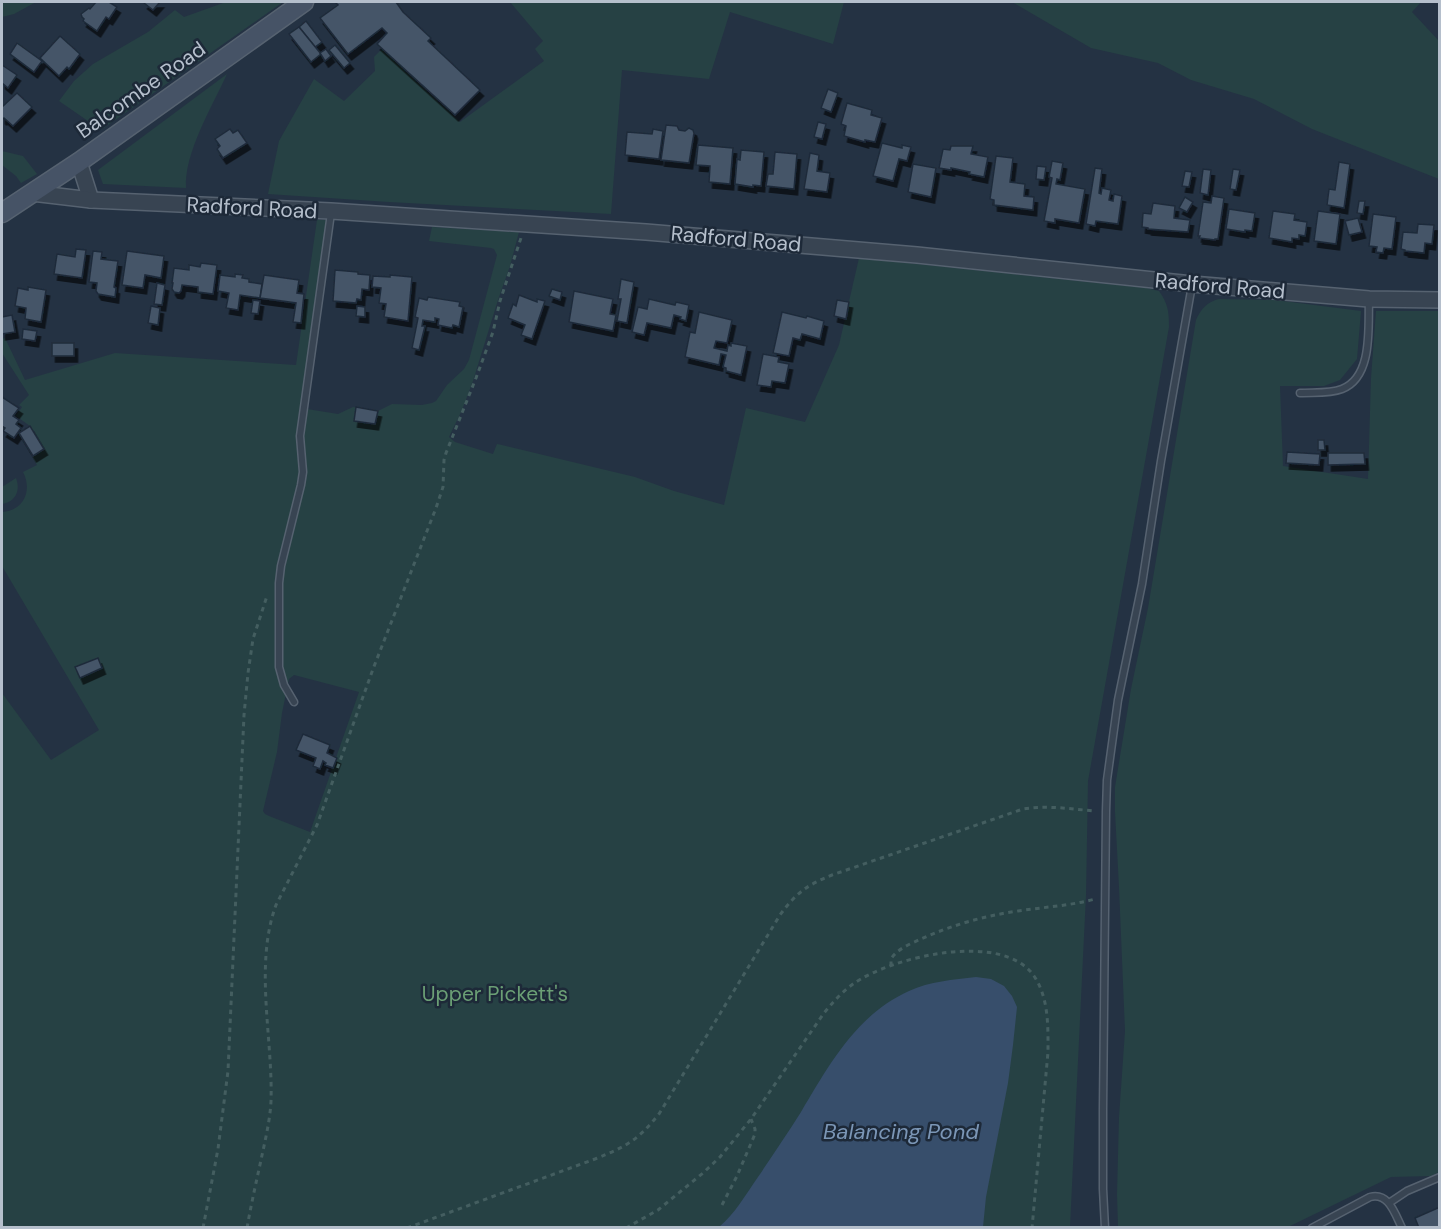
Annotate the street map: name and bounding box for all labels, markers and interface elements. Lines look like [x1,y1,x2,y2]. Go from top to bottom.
street label: Balcombe Road [71,35,211,145]
street label: Radford Road [186,191,318,225]
street label: Radford Road [670,219,802,259]
street label: Radford Road [1154,266,1286,306]
park label: Upper Pickett's [422,980,568,1008]
water label: Balancing Pond [823,1117,979,1146]

